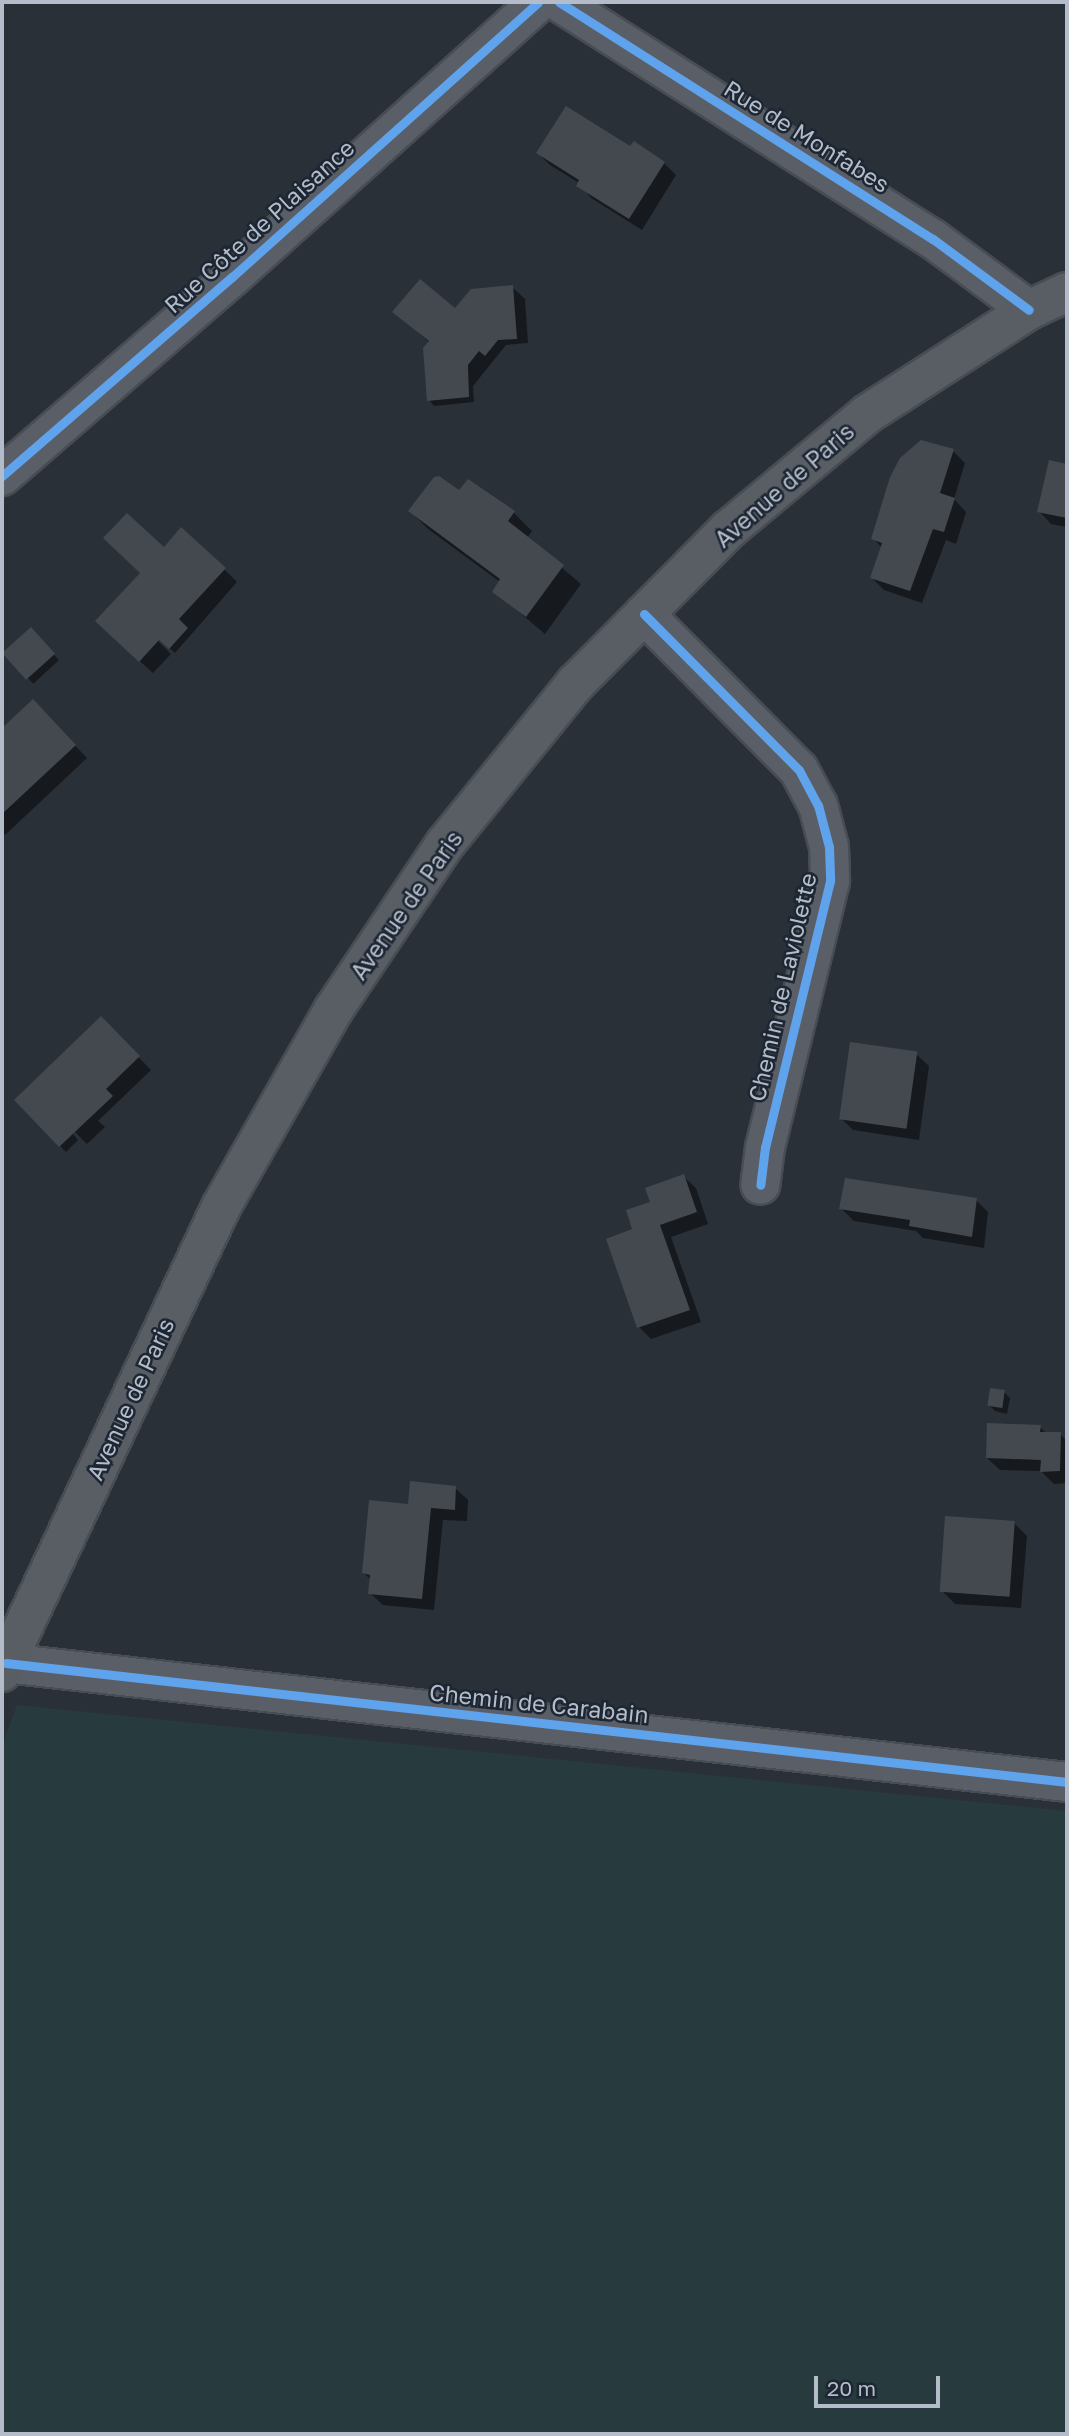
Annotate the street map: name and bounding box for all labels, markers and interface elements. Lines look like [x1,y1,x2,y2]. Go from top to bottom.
street label: Rue de Monfabes [719,74,895,198]
street label: Rue Côte de Plaisance [158,133,360,319]
street label: Avenue de Paris [709,417,859,553]
street label: Avenue de Paris [344,825,468,985]
street label: Chemin de Laviolette [742,870,822,1104]
street label: Avenue de Paris [80,1314,180,1484]
street label: Chemin de Carabain [428,1678,650,1728]
scale bar [817,2362,943,2406]
text: 20 m [827,2375,876,2401]

